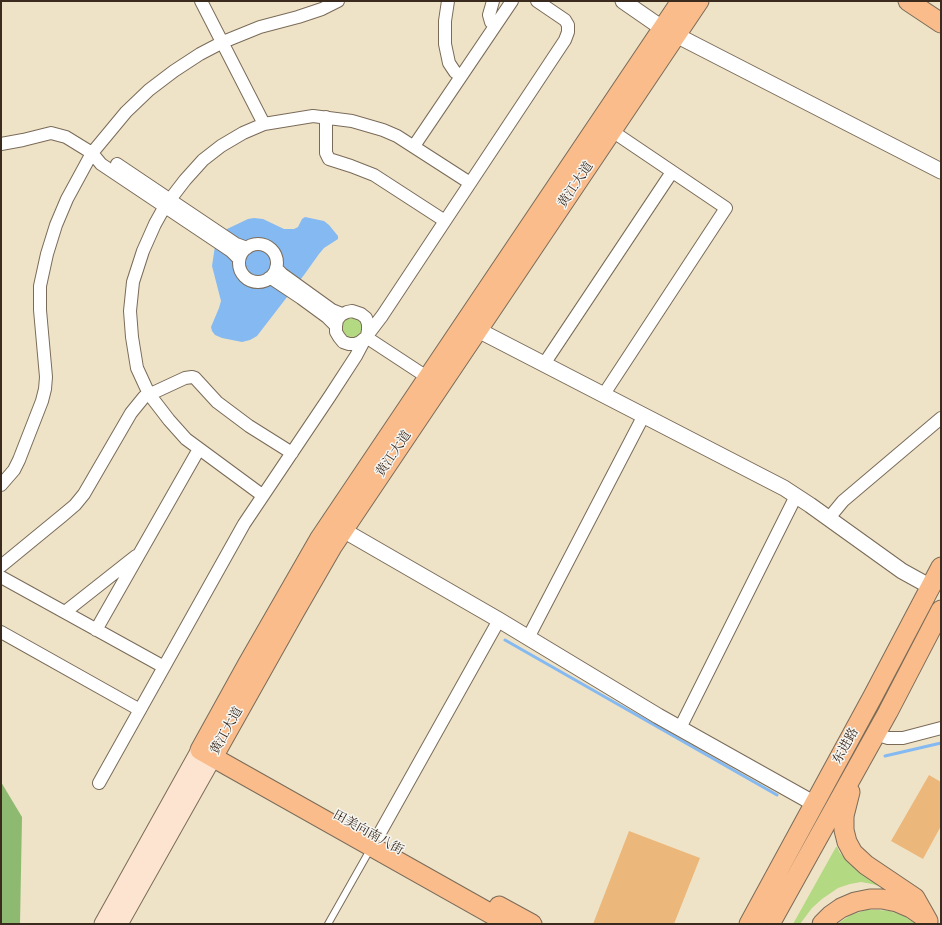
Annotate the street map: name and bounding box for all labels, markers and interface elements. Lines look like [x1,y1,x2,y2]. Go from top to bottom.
street label: 黄江大道 [555,159,597,211]
street label: 黄江大道 [373,428,415,480]
street label: 黄江大道 [208,704,246,758]
street label: 东进路 [830,725,862,767]
street label: 田美向南八街 [330,807,406,859]

